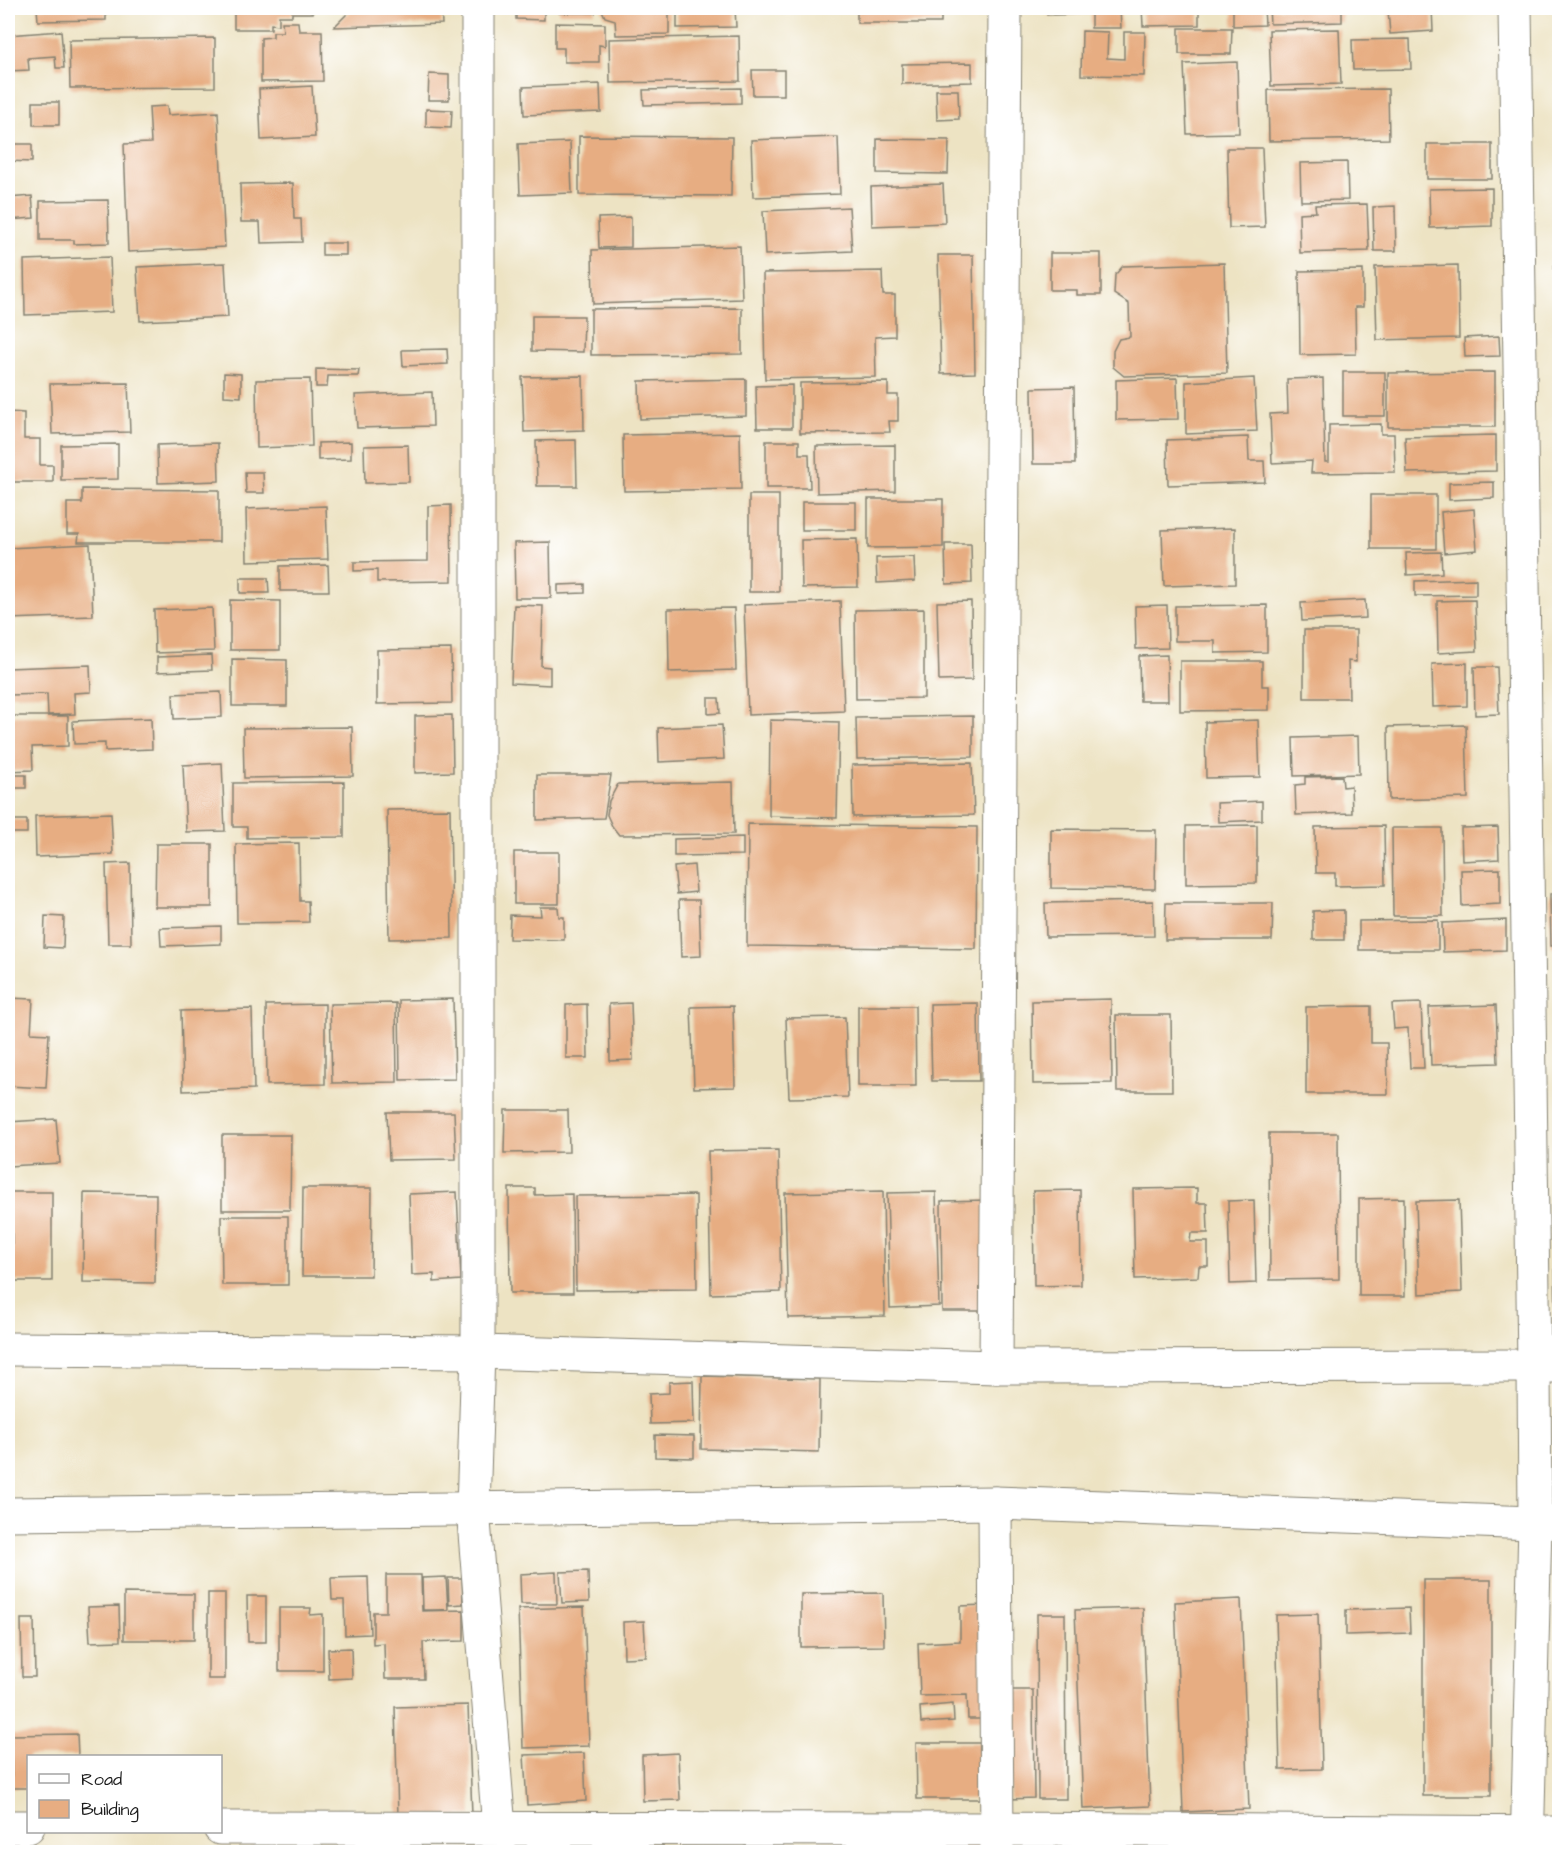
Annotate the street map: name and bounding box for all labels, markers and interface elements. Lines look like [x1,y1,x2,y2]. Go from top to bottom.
legend [27,1755,222,1833]
text: Road [81,1767,122,1792]
text: Building [81,1797,139,1823]

